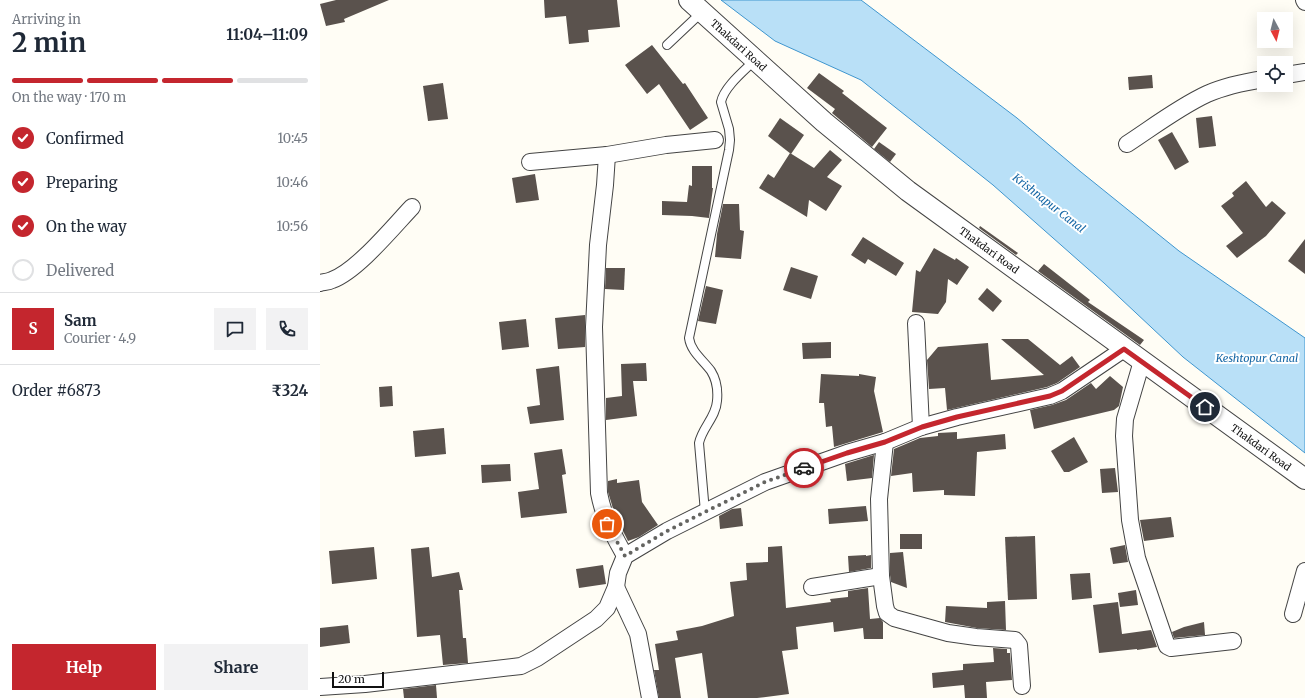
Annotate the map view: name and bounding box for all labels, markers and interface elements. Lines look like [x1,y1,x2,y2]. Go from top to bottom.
text: Arriving in [12,11,81,28]
north arrow [1257,12,1293,48]
map controls [1257,12,1293,92]
street label: Thakdari Road [708,16,769,74]
text: 11:04–11:09 [226,25,308,44]
text: 2 min [12,26,86,59]
button: locate [1257,56,1293,92]
text: On the way · 170 m [12,89,126,106]
icon: check [12,127,34,149]
text: Confirmed [46,129,124,148]
text: 10:45 [278,130,308,147]
water label: Krishnapur Canal [1009,170,1088,236]
icon: check [12,171,34,193]
text: Preparing [46,173,118,192]
text: 10:46 [276,174,308,191]
icon: check [12,215,34,237]
text: On the way [46,217,127,236]
text: 10:56 [276,218,308,235]
street label: Thakdari Road [957,224,1022,276]
text: Delivered [46,261,114,280]
button: chat [214,308,256,350]
button: phone [266,308,308,350]
text: Sam [64,311,97,330]
text: S [28,319,38,338]
text: Courier · 4.9 [64,330,136,347]
water label: Keshtopur Canal [1215,351,1298,365]
text: Order #6873 [12,381,101,400]
text: ₹324 [271,381,308,400]
pin [1188,390,1222,424]
icon: home [1194,396,1216,418]
street label: Thakdari Road [1229,421,1294,473]
courier [784,448,824,488]
icon: car [793,457,815,479]
pin [590,507,624,541]
icon: bag [596,513,618,535]
button: Help [12,644,156,690]
button: Share [164,644,308,690]
scale bar [332,670,384,689]
text: 20 m [338,672,365,686]

